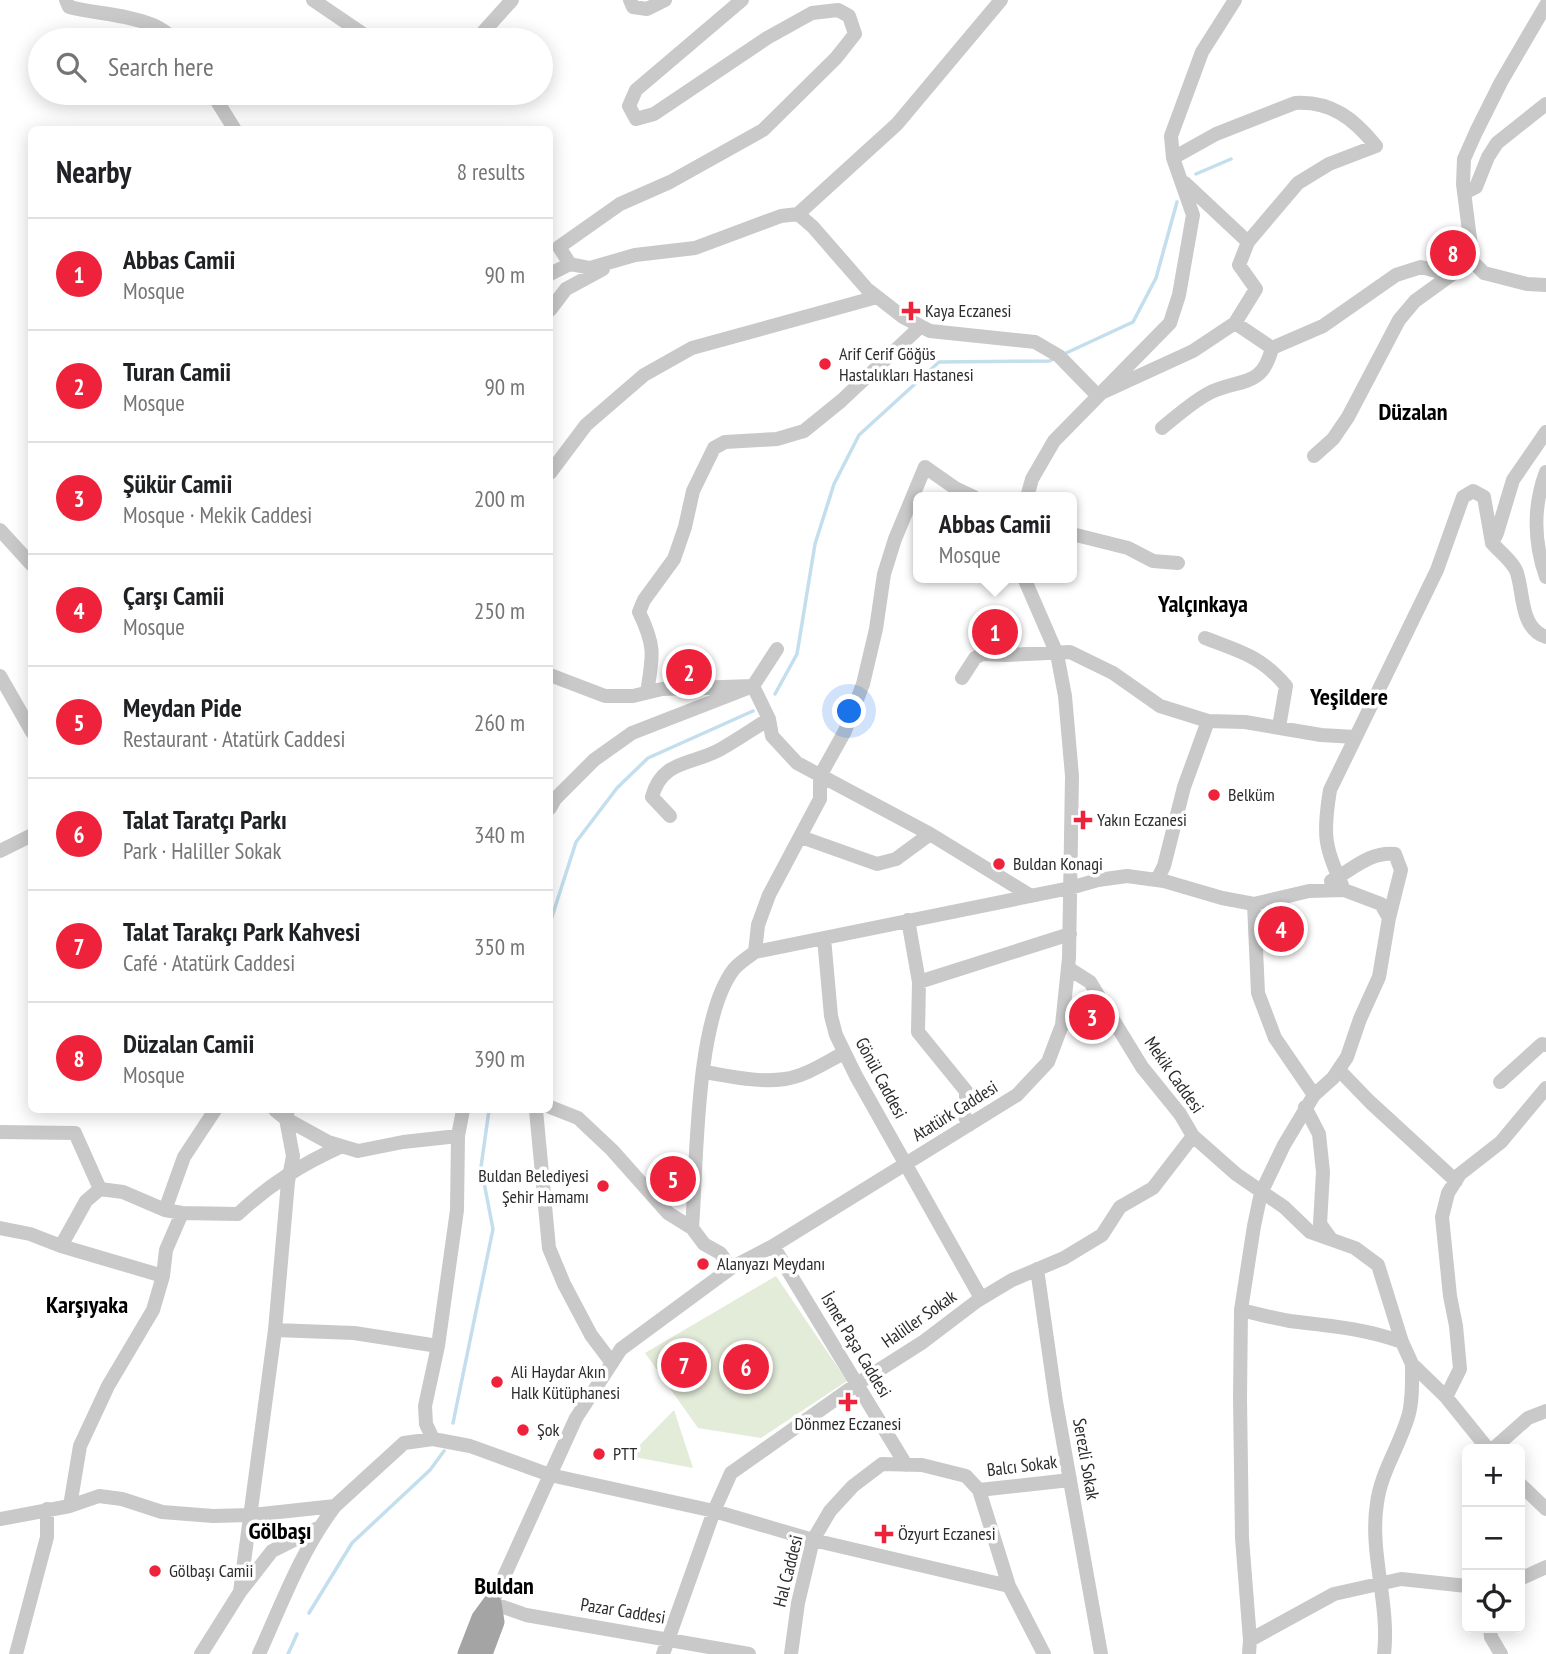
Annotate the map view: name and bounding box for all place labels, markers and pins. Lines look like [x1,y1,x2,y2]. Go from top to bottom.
pin: 8 [1430,227,1476,279]
place label: Kaya Eczanesi [925,299,1011,322]
marker: Kaya Eczanesi [903,303,919,319]
place label: Arif Cerif Göğüs Hastalıkları Hastanesi [839,342,974,386]
marker: Arif Cerif Göğüs Hastalıkları Hastanesi [817,356,833,372]
pin: 1 [972,606,1018,658]
pin: 2 [666,646,712,698]
place label: Belküm [1228,783,1275,806]
marker: Belküm [1206,787,1222,803]
place label: Yakın Eczanesi [1097,808,1187,831]
marker: Yakın Eczanesi [1075,812,1091,828]
place label: Buldan Konagi [1013,852,1103,875]
marker: Buldan Konagi [991,856,1007,872]
pin: 4 [1258,903,1304,955]
pin: 3 [1069,991,1115,1043]
pin: 5 [650,1153,696,1205]
place label: Buldan Belediyesi Şehir Hamamı [478,1164,589,1208]
marker: Buldan Belediyesi Şehir Hamamı [595,1178,611,1194]
place label: Alanyazı Meydanı [717,1252,825,1275]
marker: Alanyazı Meydanı [695,1256,711,1272]
pin: 7 [661,1339,707,1391]
pin: 6 [723,1341,769,1393]
place label: Ali Haydar Akın Halk Kütüphanesi [511,1360,620,1404]
marker: Ali Haydar Akın Halk Kütüphanesi [489,1374,505,1390]
marker: Dönmez Eczanesi [840,1394,856,1410]
place label: Dönmez Eczanesi [795,1412,901,1435]
place label: Şok [537,1418,559,1441]
marker: Şok [515,1422,531,1438]
place label: PTT [613,1442,637,1465]
marker: PTT [591,1446,607,1462]
place label: Özyurt Eczanesi [898,1522,996,1545]
marker: Özyurt Eczanesi [876,1526,892,1542]
place label: Gölbaşı Camii [169,1559,253,1582]
marker: Gölbaşı Camii [147,1563,163,1579]

